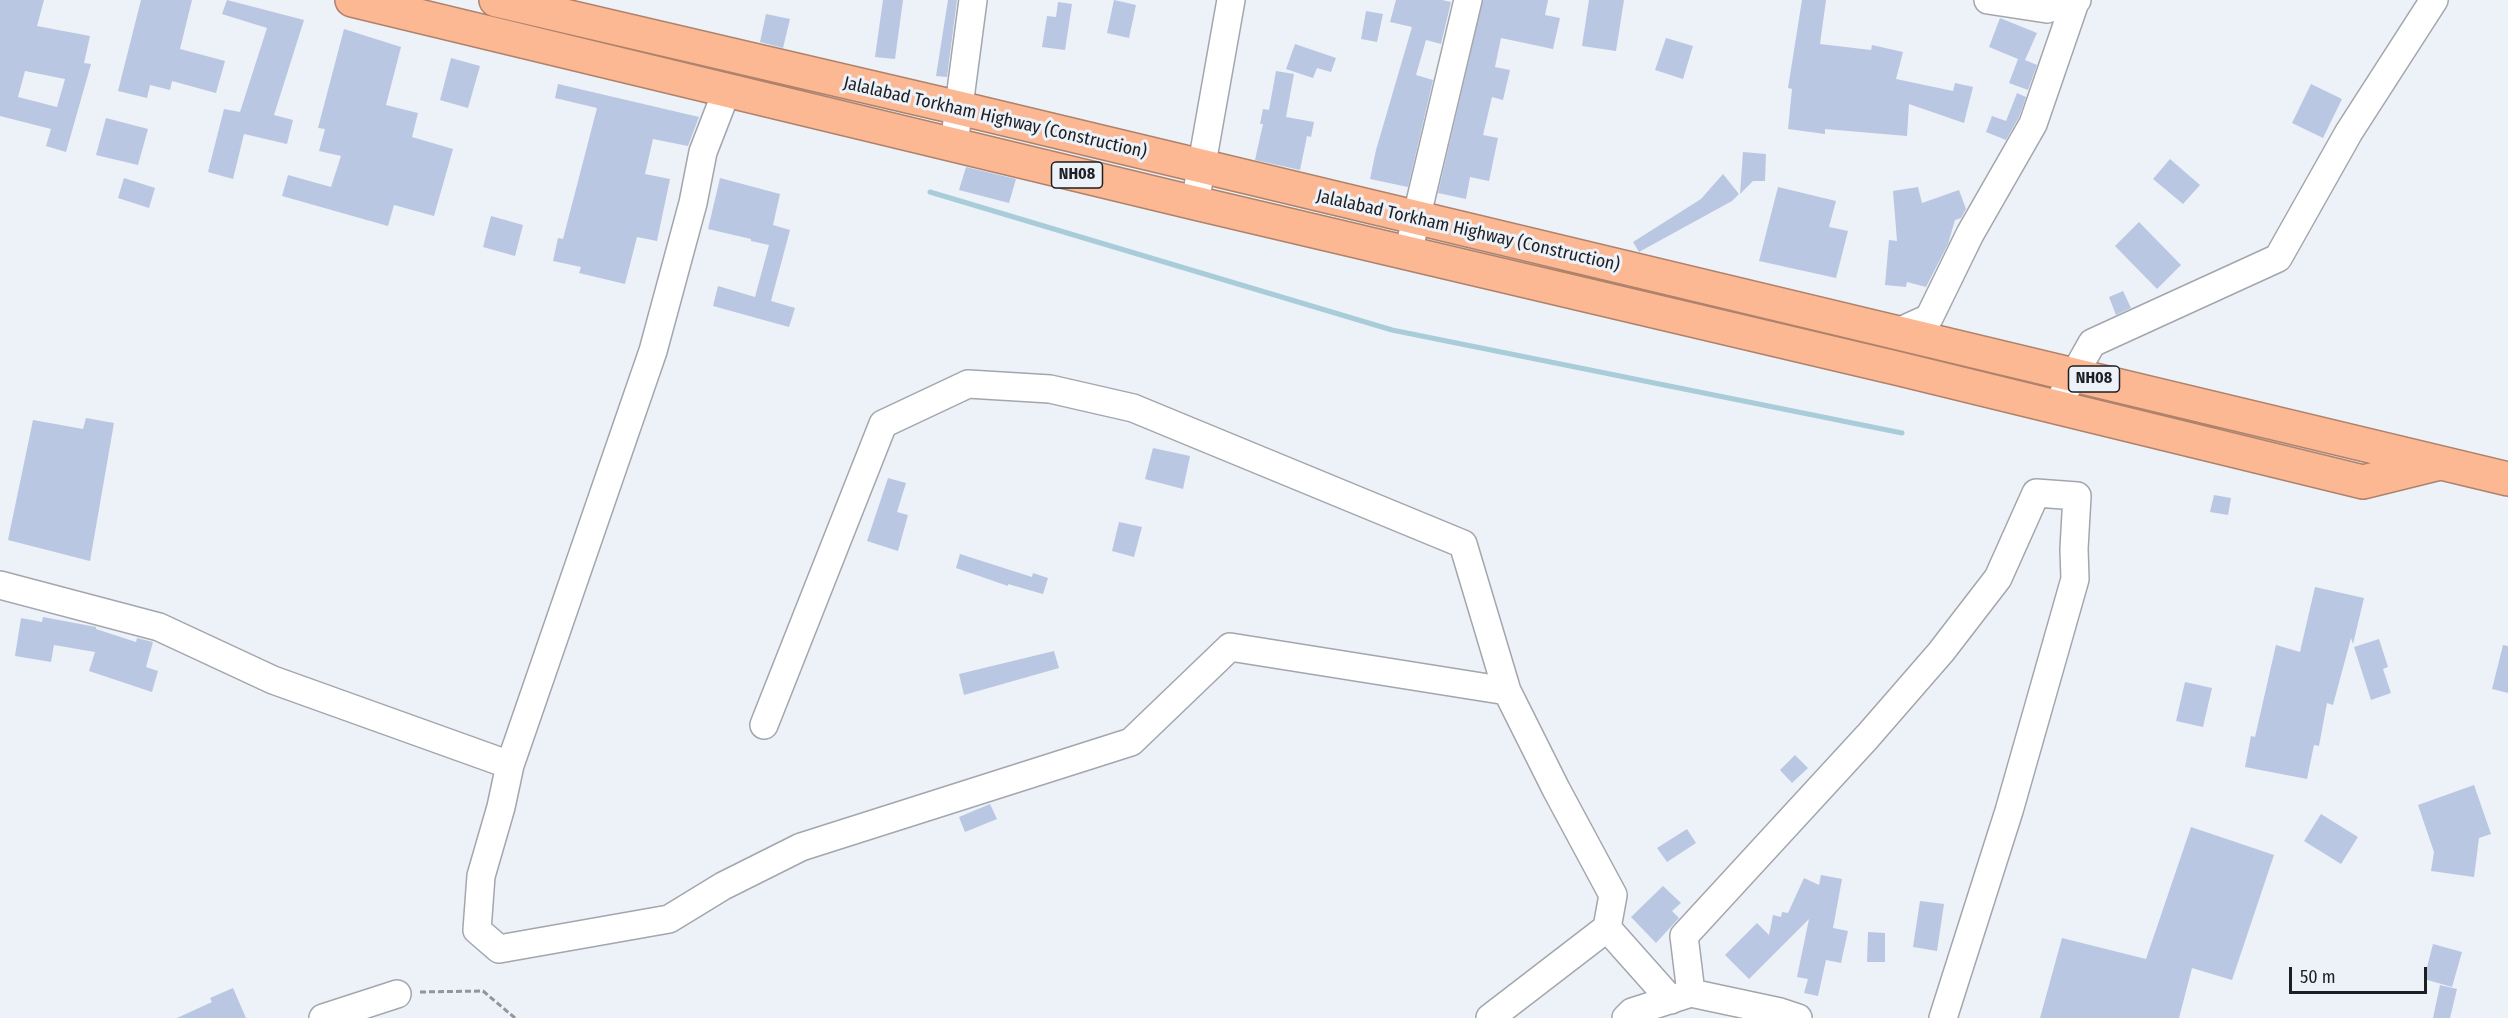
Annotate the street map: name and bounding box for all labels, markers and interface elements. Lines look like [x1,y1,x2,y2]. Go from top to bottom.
street label: Jalalabad Torkham Highway (Construction) [841,73,1149,163]
road number: NH08 [1052,162,1102,188]
street label: Jalalabad Torkham Highway (Construction) [1314,186,1622,276]
road number: NH08 [2068,366,2120,392]
scale bar [2292,955,2430,993]
text: 50 m [2300,966,2336,988]

